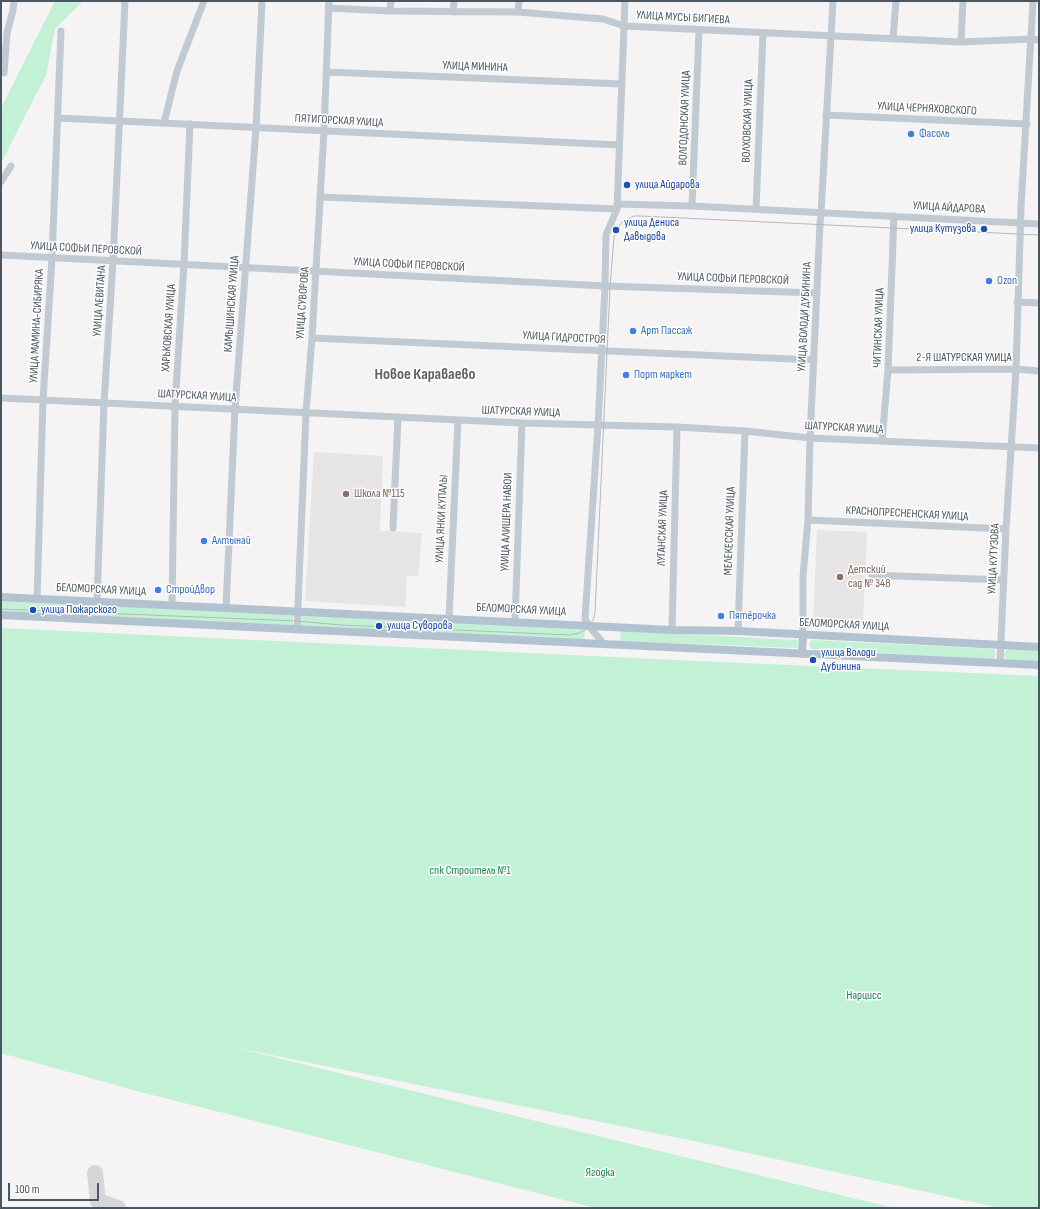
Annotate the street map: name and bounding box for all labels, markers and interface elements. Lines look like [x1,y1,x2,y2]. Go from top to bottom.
street label: УЛИЦА МУСЫ БИГИЕВА [636,8,730,28]
street label: УЛИЦА МИНИНА [442,59,508,75]
street label: ВОЛГОДОНСКАЯ УЛИЦА [676,70,694,166]
street label: ВОЛХОВСКАЯ УЛИЦА [739,79,757,163]
street label: УЛИЦА ЧЕРНЯХОВСКОГО [877,99,977,119]
street label: ПЯТИГОРСКАЯ УЛИЦА [294,111,384,131]
place label: Фасоль [919,127,950,141]
marker: Фасоль [906,129,916,139]
place label: улица Айдарова [635,178,700,192]
marker: улица Айдарова [622,180,632,190]
street label: УЛИЦА АЙДАРОВА [912,199,986,217]
place label: улица Дениса Давыдова [624,216,679,244]
place label: улица Кутузова [910,222,976,236]
marker: улица Кутузова [979,224,989,234]
marker: улица Дениса Давыдова [611,225,621,235]
street label: УЛИЦА СОФЬИ ПЕРОВСКОЙ [30,239,142,259]
street label: КАМЫШИНСКАЯ УЛИЦА [221,255,243,353]
street label: УЛИЦА СОФЬИ ПЕРОВСКОЙ [353,255,465,275]
street label: УЛИЦА ВОЛОДИ ДУБИНИНА [795,262,815,372]
street label: УЛИЦА ЛЕВИТАНА [90,265,110,337]
street label: УЛИЦА СУВОРОВА [293,266,313,340]
street label: УЛИЦА МАМИНА-СИБИРЯКА [27,269,47,383]
street label: УЛИЦА СОФЬИ ПЕРОВСКОЙ [677,270,789,288]
place label: Ozon [997,274,1017,288]
marker: Ozon [984,276,994,286]
street label: ХАРЬКОВСКАЯ УЛИЦА [159,284,179,372]
street label: ЧИТИНСКАЯ УЛИЦА [870,288,888,368]
place label: Арт Пассаж [641,324,692,338]
marker: Арт Пассаж [628,326,638,336]
street label: УЛИЦА ГИДРОСТРОЯ [522,329,606,347]
street label: 2-Я ШАТУРСКАЯ УЛИЦА [916,351,1012,365]
district label: Новое Караваево [375,365,475,385]
place label: Порт маркет [634,368,692,382]
marker: Порт маркет [621,370,631,380]
street label: ШАТУРСКАЯ УЛИЦА [157,387,237,405]
street label: ШАТУРСКАЯ УЛИЦА [481,403,561,421]
street label: ШАТУРСКАЯ УЛИЦА [804,419,884,437]
street label: УЛИЦА АЛИШЕРА НАВОИ [498,472,516,572]
street label: УЛИЦА ЯНКИ КУПАЛЫ [432,474,452,564]
street label: МЕЛЕКЕССКАЯ УЛИЦА [721,486,739,576]
place label: Школа №115 [354,487,405,501]
marker: Школа №115 [341,489,351,499]
street label: ЛУГАНСКАЯ УЛИЦА [654,490,672,566]
street label: КРАСНОПРЕСНЕНСКАЯ УЛИЦА [845,504,969,524]
street label: УЛИЦА КУТУЗОВА [985,523,1003,595]
place label: Алтынай [212,534,251,548]
marker: Алтынай [199,536,209,546]
place label: Детский сад № 348 [848,563,890,591]
marker: Детский сад № 348 [835,572,845,582]
street label: БЕЛОМОРСКАЯ УЛИЦА [56,580,146,600]
place label: СтройДвор [166,583,215,597]
marker: СтройДвор [153,585,163,595]
street label: БЕЛОМОРСКАЯ УЛИЦА [476,600,566,620]
place label: улица Пожарского [41,603,117,617]
marker: улица Пожарского [28,605,38,615]
place label: Пятёрочка [729,609,776,623]
marker: Пятёрочка [716,611,726,621]
street label: БЕЛОМОРСКАЯ УЛИЦА [799,615,889,635]
place label: улица Суворова [387,619,452,633]
marker: улица Суворова [374,621,384,631]
place label: улица Володи Дубинина [821,646,876,674]
marker: улица Володи Дубинина [808,655,818,665]
park label: спк Строитель №1 [429,864,511,878]
park label: Нарцисс [846,989,882,1003]
park label: Ягодка [585,1166,615,1180]
scale bar [10,1175,101,1201]
text: 100 m [15,1182,40,1197]

